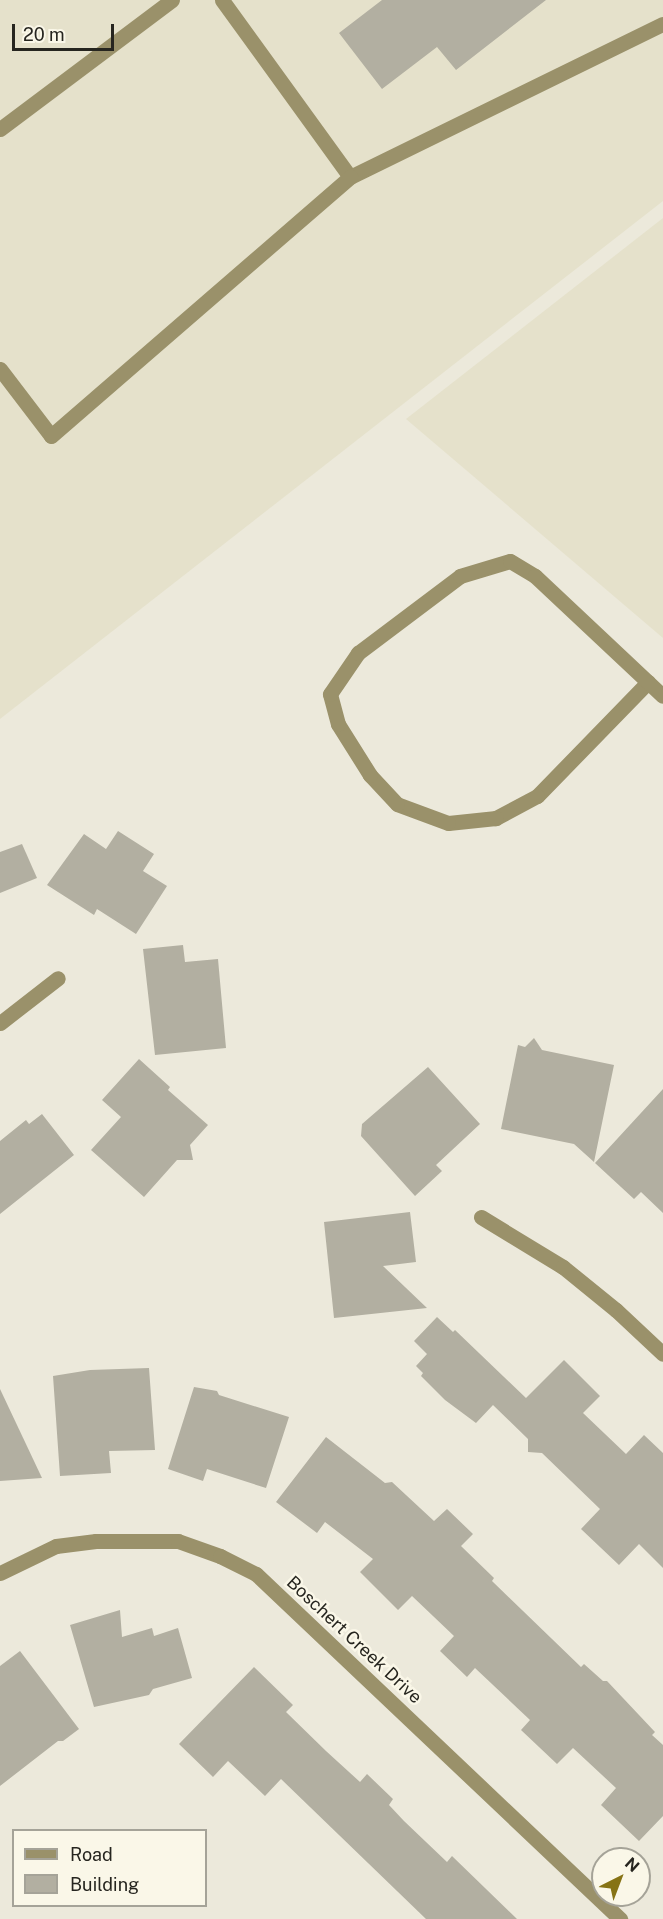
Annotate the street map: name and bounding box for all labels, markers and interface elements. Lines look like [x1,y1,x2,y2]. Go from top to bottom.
scale bar [15,12,117,50]
text: 20 m [23,24,65,45]
street label: Boschert Creek Drive [282,1572,426,1708]
legend [12,1829,207,1907]
text: Road [70,1844,113,1865]
north arrow [591,1847,651,1907]
text: N [621,1853,643,1876]
text: Building [70,1874,139,1895]

